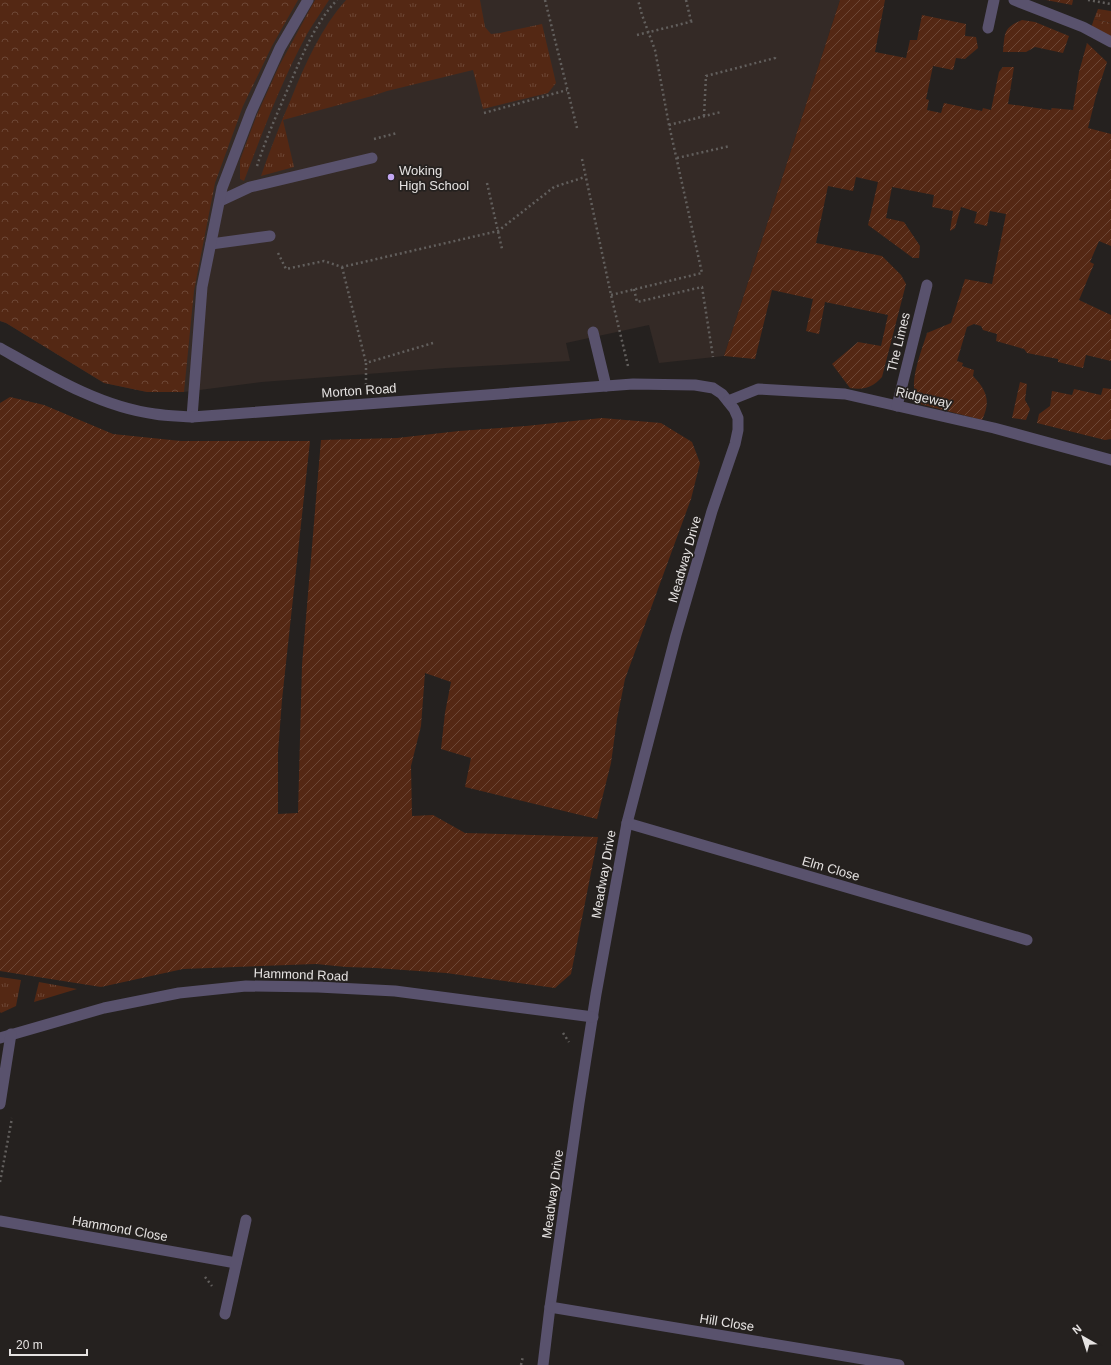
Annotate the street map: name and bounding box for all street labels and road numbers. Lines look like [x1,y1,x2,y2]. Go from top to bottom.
street label: The Limes [884,310,913,373]
street label: Morton Road [321,380,397,401]
street label: Ridgeway [894,384,954,411]
street label: Meadway Drive [665,514,704,604]
street label: Meadway Drive [588,829,619,920]
street label: Elm Close [800,853,861,884]
street label: Hammond Road [253,965,349,984]
street label: Meadway Drive [539,1149,566,1239]
street label: Hammond Close [71,1213,169,1244]
street label: Hill Close [699,1311,755,1334]

